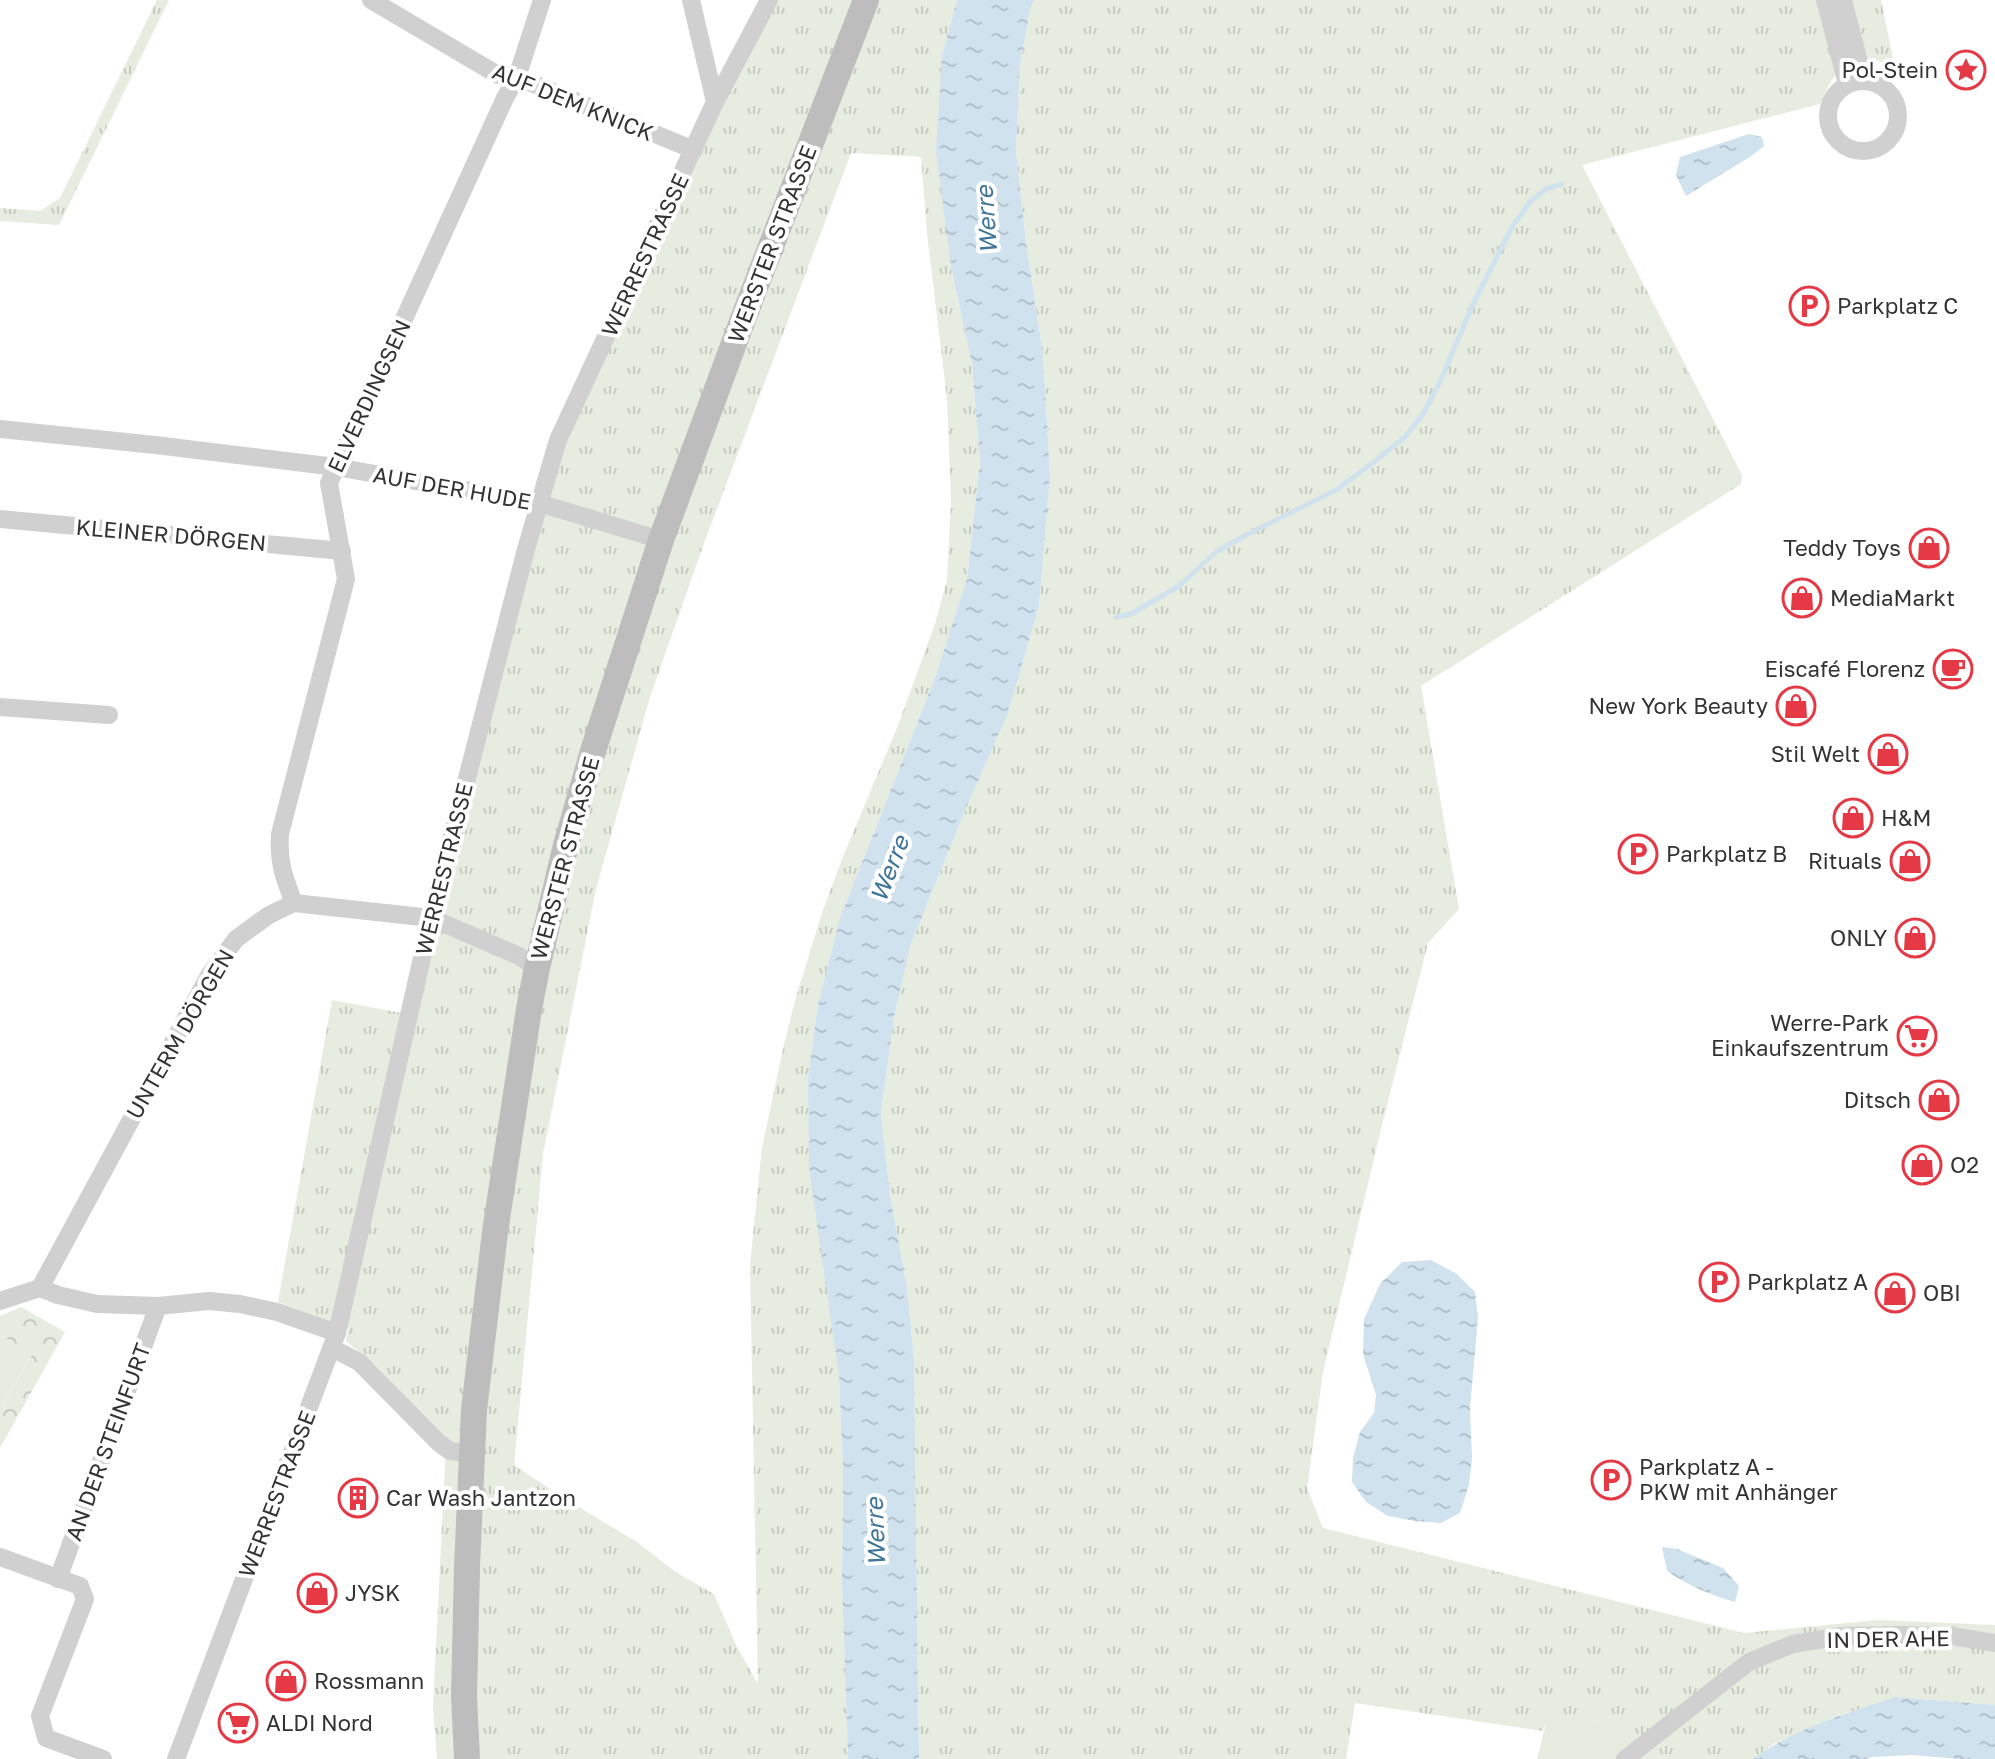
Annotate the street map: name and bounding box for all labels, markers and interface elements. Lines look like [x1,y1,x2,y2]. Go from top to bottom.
place icon: Pol-Stein [1945,49,1987,91]
place label: Pol-Stein [1841,56,1938,83]
street label: AUF DEM KNICK [489,57,657,146]
street label: WERSTER STRASSE [721,141,822,346]
street label: WERRESTRASSE [595,169,694,340]
water label: Werre [969,183,1002,255]
parking icon: Parkplatz C [1788,285,1830,327]
place label: Parkplatz C [1837,292,1958,319]
street label: ELVERDINGSEN [321,315,416,477]
street label: AUF DER HUDE [371,460,533,515]
street label: KLEINER DÖRGEN [75,513,267,556]
shop icon: Teddy Toys [1908,527,1950,569]
place label: Teddy Toys [1783,534,1901,561]
shop icon: MediaMarkt [1781,577,1823,619]
place label: MediaMarkt [1830,584,1955,611]
cafe icon: Eiscafé Florenz [1932,648,1974,690]
place label: Eiscafé Florenz [1765,655,1925,682]
shop icon: New York Beauty [1775,685,1817,727]
place label: New York Beauty [1589,692,1768,719]
shop icon: Stil Welt [1867,733,1909,775]
place label: Stil Welt [1771,740,1860,767]
street label: WERSTER STRASSE [524,753,605,963]
street label: WERRESTRASSE [409,780,478,958]
shop icon: H&M [1832,797,1874,839]
place label: H&M [1881,804,1931,831]
water label: Werre [863,829,915,906]
parking icon: Parkplatz B [1617,833,1659,875]
place label: Parkplatz B [1666,840,1787,867]
shop icon: Rituals [1889,840,1931,882]
place label: Rituals [1808,847,1882,874]
shop icon: ONLY [1894,917,1936,959]
place label: ONLY [1830,924,1887,951]
street label: UNTERM DÖRGEN [120,944,239,1123]
place label: Werre-Park Einkaufszentrum [1711,1009,1889,1061]
supermarket icon: Werre-Park Einkaufszentrum [1896,1015,1938,1057]
shop icon: Ditsch [1918,1079,1960,1121]
place label: Ditsch [1844,1086,1911,1113]
shop icon: O2 [1901,1144,1943,1186]
place label: O2 [1950,1151,1979,1178]
parking icon: Parkplatz A [1698,1261,1740,1303]
place label: Parkplatz A [1747,1268,1868,1295]
shop icon: OBI [1874,1272,1916,1314]
place label: OBI [1923,1279,1961,1306]
street label: AN DER STEINFURT [59,1339,156,1544]
street label: WERRESTRASSE [232,1407,321,1581]
place label: Parkplatz A - PKW mit Anhänger [1639,1453,1838,1505]
parking icon: Parkplatz A - PKW mit Anhänger [1590,1459,1632,1501]
building icon: Car Wash Jantzon [337,1477,379,1519]
place label: Car Wash Jantzon [386,1484,576,1511]
water label: Werre [859,1495,890,1567]
shop icon: JYSK [296,1572,338,1614]
place label: JYSK [345,1579,400,1606]
street label: IN DER AHE [1826,1624,1950,1653]
shop icon: Rossmann [265,1660,307,1702]
place label: Rossmann [314,1667,424,1694]
supermarket icon: ALDI Nord [217,1702,259,1744]
place label: ALDI Nord [266,1709,373,1736]

